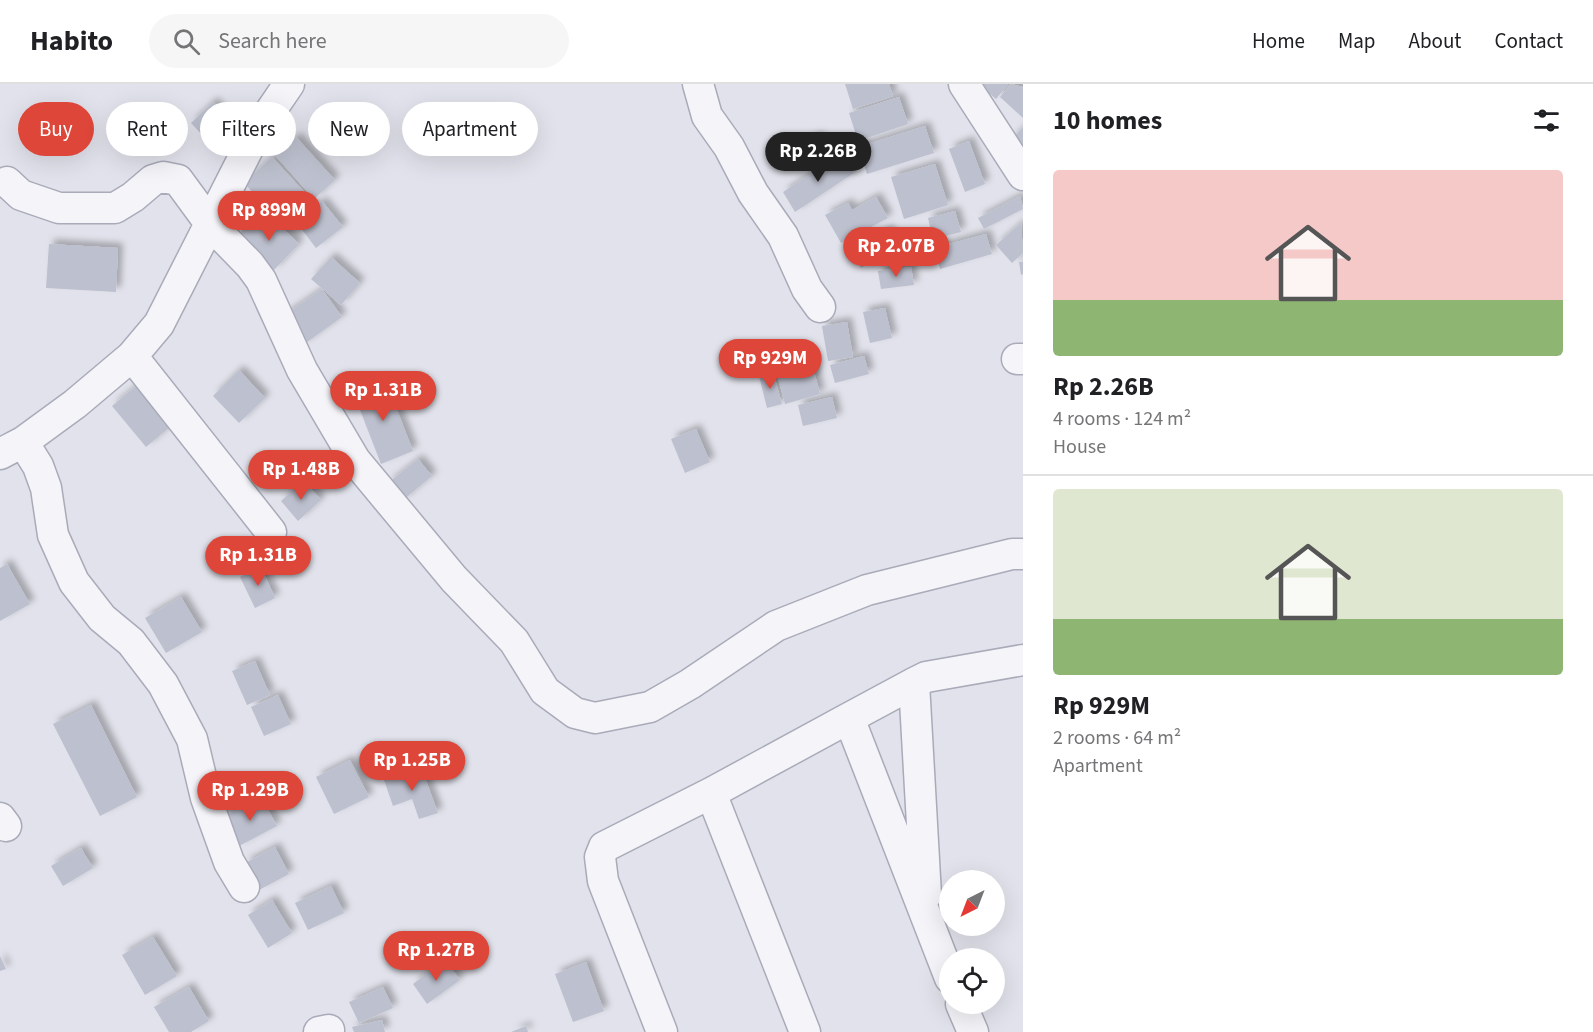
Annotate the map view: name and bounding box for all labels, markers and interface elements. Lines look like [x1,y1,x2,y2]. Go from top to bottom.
search box [149,14,569,68]
text: Habito [30,21,113,61]
icon: search [170,25,203,58]
text: Search here [218,25,327,57]
text: Home [1252,26,1305,56]
text: Map [1338,26,1376,56]
text: About [1409,26,1461,56]
text: Contact [1494,26,1563,56]
chip: Buy [18,102,94,156]
chip: Rent [106,102,188,156]
chip: Filters [200,102,296,156]
chip: New [308,102,390,156]
chip: Apartment [402,102,538,156]
text: 10 homes [1053,102,1162,139]
icon: filters [1530,104,1563,137]
pin: Rp 2.26B [756,132,880,183]
text: Rp 2.26B [779,137,857,165]
pin: Rp 899M [214,191,324,242]
text: Rp 899M [232,196,306,224]
icon: home [1254,209,1362,317]
pin: Rp 2.07B [834,227,958,278]
text: Rp 2.07B [857,232,935,260]
pin: Rp 929M [715,339,825,390]
text: Rp 929M [733,344,807,372]
text: Rp 2.26B [1053,368,1154,405]
pin: Rp 1.31B [321,371,445,422]
text: Rp 1.31B [344,376,422,404]
text: 4 rooms · 124 m² [1053,405,1191,433]
text: House [1053,433,1106,461]
pin: Rp 1.48B [239,450,363,501]
text: Rp 1.48B [262,455,340,483]
icon: home [1254,528,1362,636]
pin: Rp 1.31B [196,536,320,587]
text: Rp 1.31B [219,541,297,569]
text: Rp 929M [1053,687,1150,724]
text: 2 rooms · 64 m² [1053,724,1181,752]
pin: Rp 1.25B [350,741,474,792]
text: Rp 1.25B [373,746,451,774]
text: Apartment [1053,752,1143,780]
pin: Rp 1.29B [188,771,312,822]
text: Rp 1.29B [211,776,289,804]
north arrow [939,870,1005,936]
map controls [939,870,1005,1014]
pin: Rp 1.27B [374,931,498,982]
text: Rp 1.27B [397,936,475,964]
button: locate [939,948,1005,1014]

